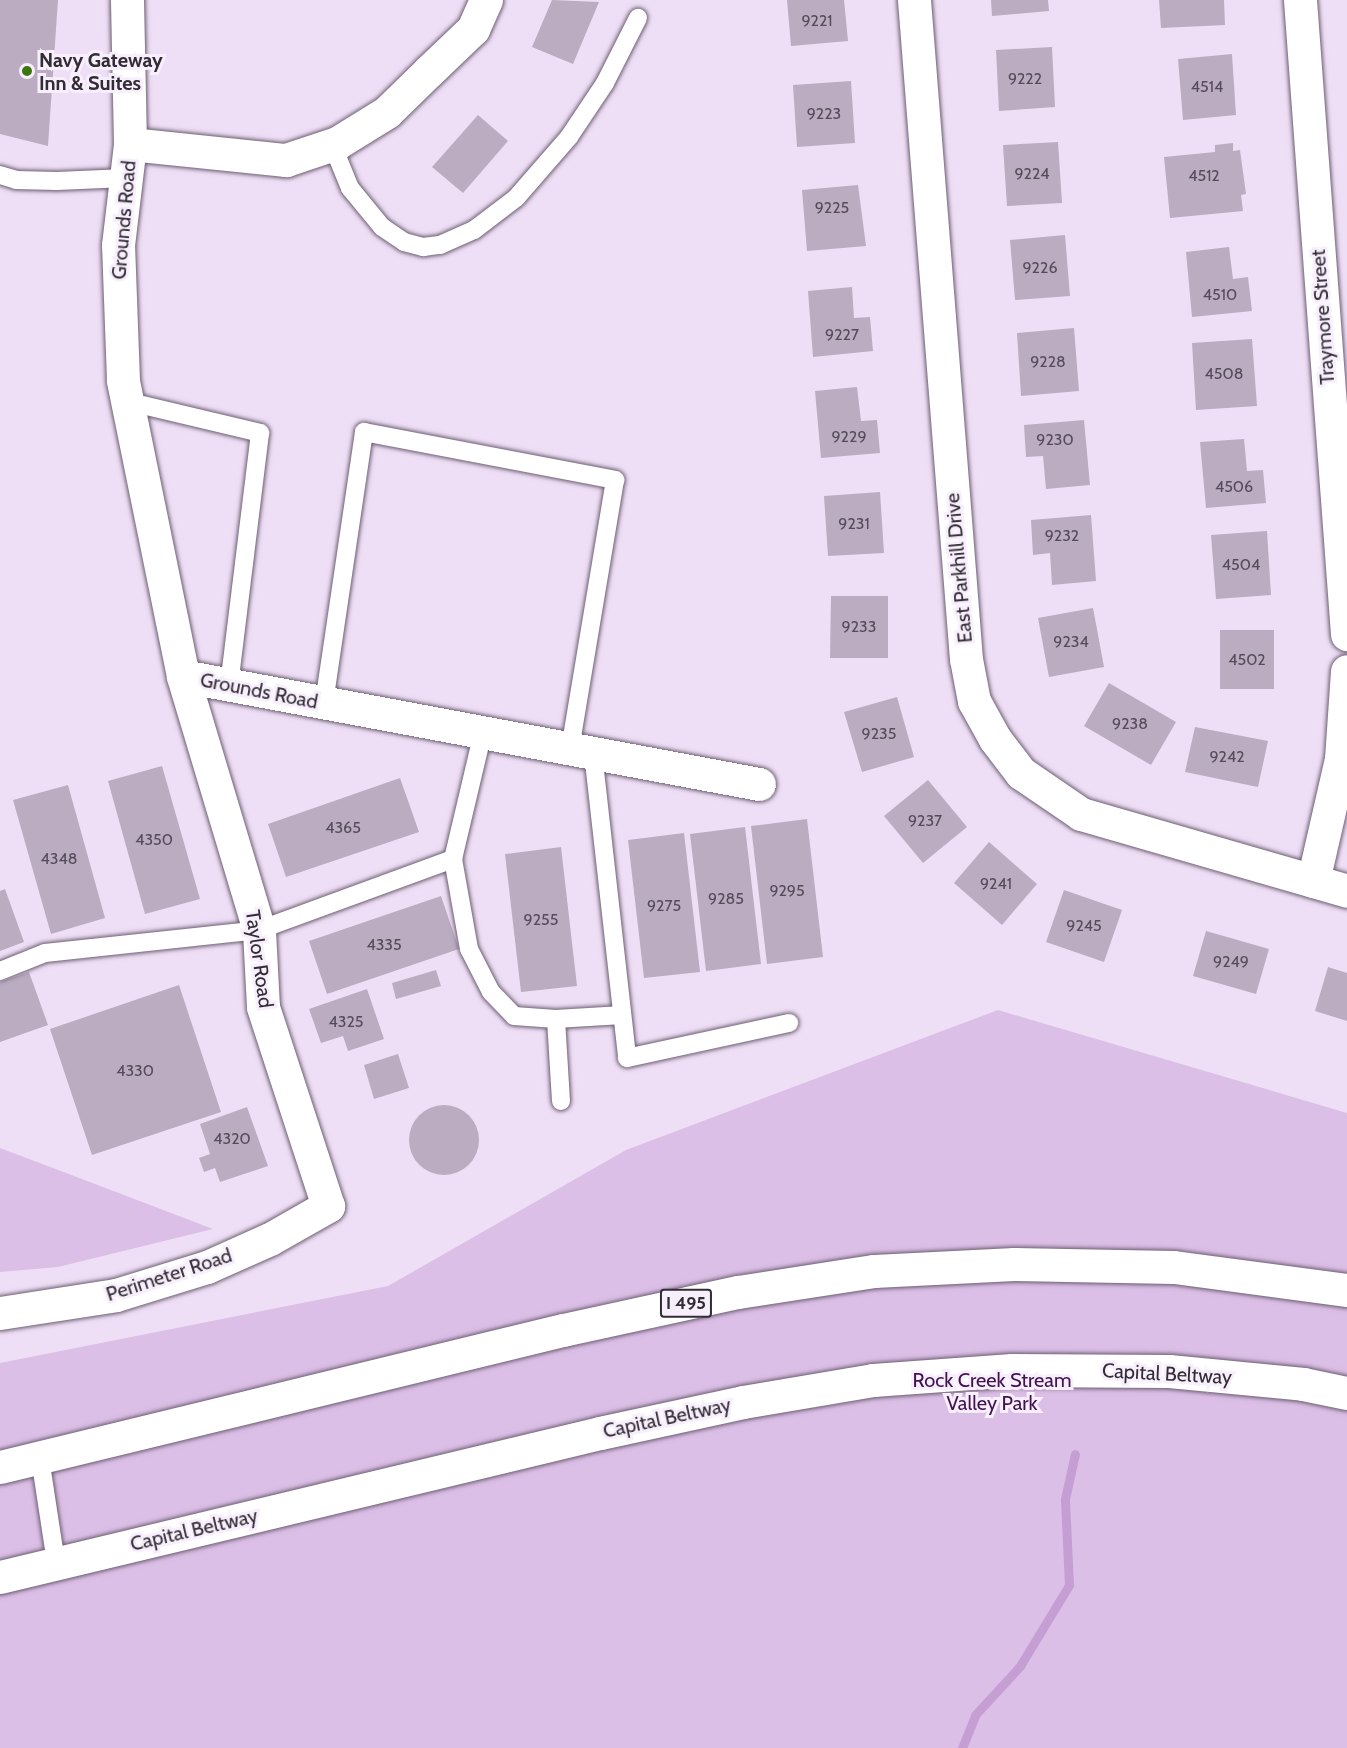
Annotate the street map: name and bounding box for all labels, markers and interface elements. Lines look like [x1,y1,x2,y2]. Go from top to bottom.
house number: 9221 [801,11,833,31]
place label: Navy Gateway Inn & Suites [39,48,163,95]
marker: Navy Gateway Inn & Suites [20,64,34,78]
house number: 9222 [1008,69,1042,89]
house number: 4514 [1191,77,1223,97]
house number: 9223 [807,104,841,124]
street label: Grounds Road [107,160,141,280]
house number: 9224 [1014,164,1050,184]
house number: 4512 [1188,166,1220,186]
house number: 9225 [815,198,849,218]
street label: Traymore Street [1306,249,1340,385]
house number: 9226 [1023,258,1057,278]
house number: 4510 [1203,285,1237,305]
house number: 9227 [825,325,859,345]
house number: 9228 [1030,352,1066,372]
house number: 4508 [1205,364,1243,384]
house number: 9229 [832,427,866,447]
house number: 9230 [1036,430,1074,450]
house number: 4506 [1215,477,1253,497]
street label: East Parkhill Drive [941,492,977,644]
house number: 9231 [838,514,870,534]
house number: 9232 [1045,526,1079,546]
house number: 4504 [1222,555,1260,575]
house number: 9233 [842,617,876,637]
house number: 9234 [1053,632,1089,652]
house number: 4502 [1228,650,1266,670]
street label: Grounds Road [198,668,320,714]
house number: 9238 [1112,714,1148,734]
house number: 9235 [862,724,896,744]
house number: 9242 [1209,747,1245,767]
house number: 9237 [908,811,942,831]
house number: 4365 [325,818,361,838]
house number: 4350 [135,830,173,850]
house number: 4348 [41,849,77,869]
house number: 9241 [980,874,1012,894]
house number: 9295 [769,881,805,901]
house number: 9285 [708,889,744,909]
house number: 9275 [647,896,681,916]
street label: Taylor Road [240,909,278,1009]
house number: 9255 [524,910,558,930]
house number: 9245 [1066,916,1102,936]
house number: 4335 [366,935,402,955]
house number: 9249 [1213,952,1249,972]
house number: 4325 [329,1012,363,1032]
house number: 4330 [116,1061,154,1081]
house number: 4320 [213,1129,251,1149]
street label: Perimeter Road [103,1243,235,1307]
road number: I 495 [659,1288,713,1318]
street label: Capital Beltway [1101,1359,1233,1389]
park label: Rock Creek Stream Valley Park [913,1369,1071,1416]
street label: Capital Beltway [601,1393,733,1443]
street label: Capital Beltway [128,1504,260,1556]

